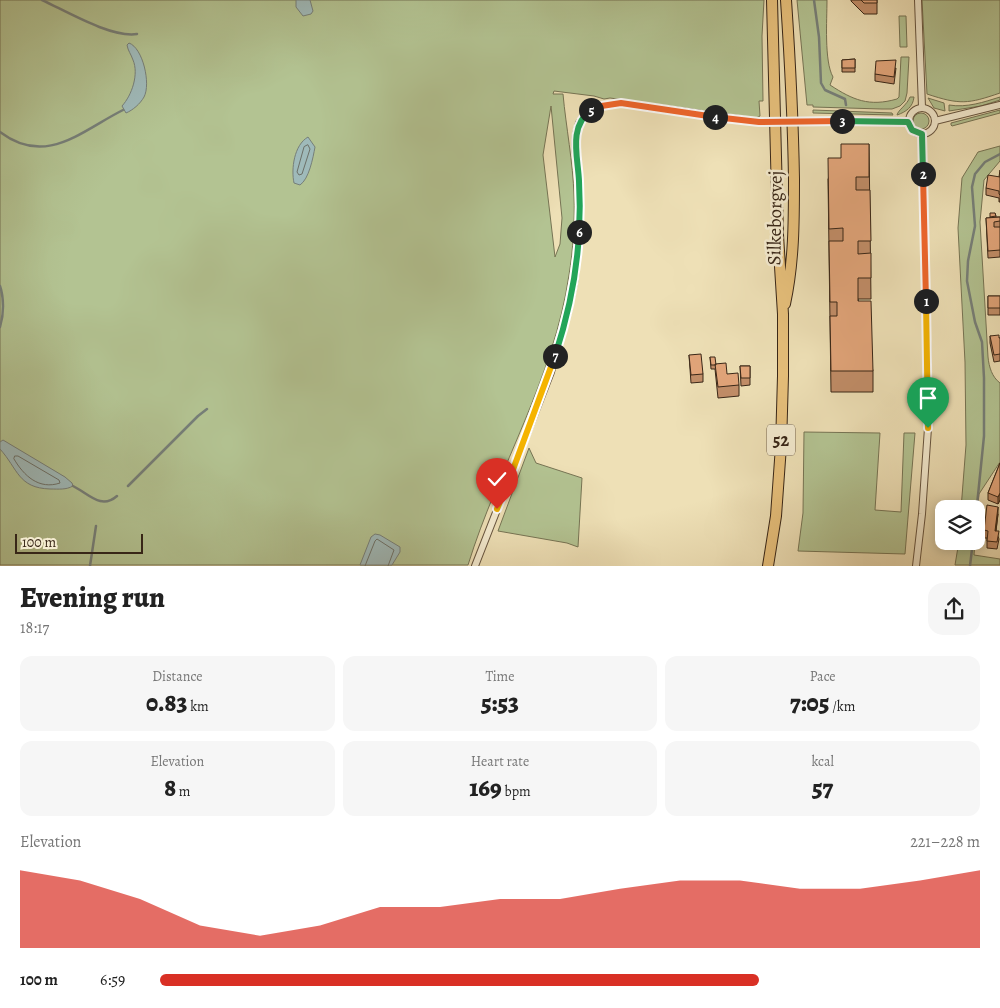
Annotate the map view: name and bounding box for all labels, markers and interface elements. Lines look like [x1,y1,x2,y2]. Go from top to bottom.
pin: 5 [578,98,604,122]
text: 5 [589,101,594,120]
pin: 4 [702,104,728,130]
text: 4 [712,108,719,127]
pin: 3 [830,108,854,134]
text: 3 [839,112,846,131]
pin: 2 [910,162,936,186]
text: 2 [920,165,927,184]
street label: Silkeborgvej [761,170,789,266]
pin: 6 [566,220,592,244]
text: 6 [576,223,583,242]
pin: 1 [914,288,938,314]
text: 1 [924,292,929,311]
pin: 7 [542,344,568,368]
text: 7 [553,347,558,366]
pin [907,377,949,428]
icon: arrive [914,384,942,412]
road number: 52 [767,424,795,456]
pin [476,458,518,509]
icon: check [483,465,511,493]
map controls [935,500,985,550]
button: layers [935,500,985,550]
scale bar [15,530,142,554]
text: 100 m [22,533,56,552]
text: Evening run [20,579,165,617]
button: share [928,583,980,635]
text: 18:17 [20,617,49,639]
text: Distance [152,667,202,686]
text: Time [485,667,515,686]
text: Pace [810,667,836,686]
text: 0.83 [146,686,187,720]
text: 5:53 [481,686,519,720]
text: 7:05 [790,686,829,720]
text: km [187,697,209,716]
text: /km [829,697,855,716]
text: Elevation [150,752,204,771]
text: Heart rate [471,752,529,771]
text: kcal [811,752,834,771]
text: 8 [164,771,176,805]
text: 169 [469,771,502,805]
text: 57 [812,771,833,805]
text: m [176,782,191,801]
text: bpm [502,782,531,801]
text: Elevation [20,831,81,853]
text: 221–228 m [910,831,980,853]
text: 100 m [20,969,58,991]
text: 6:59 [100,969,125,991]

